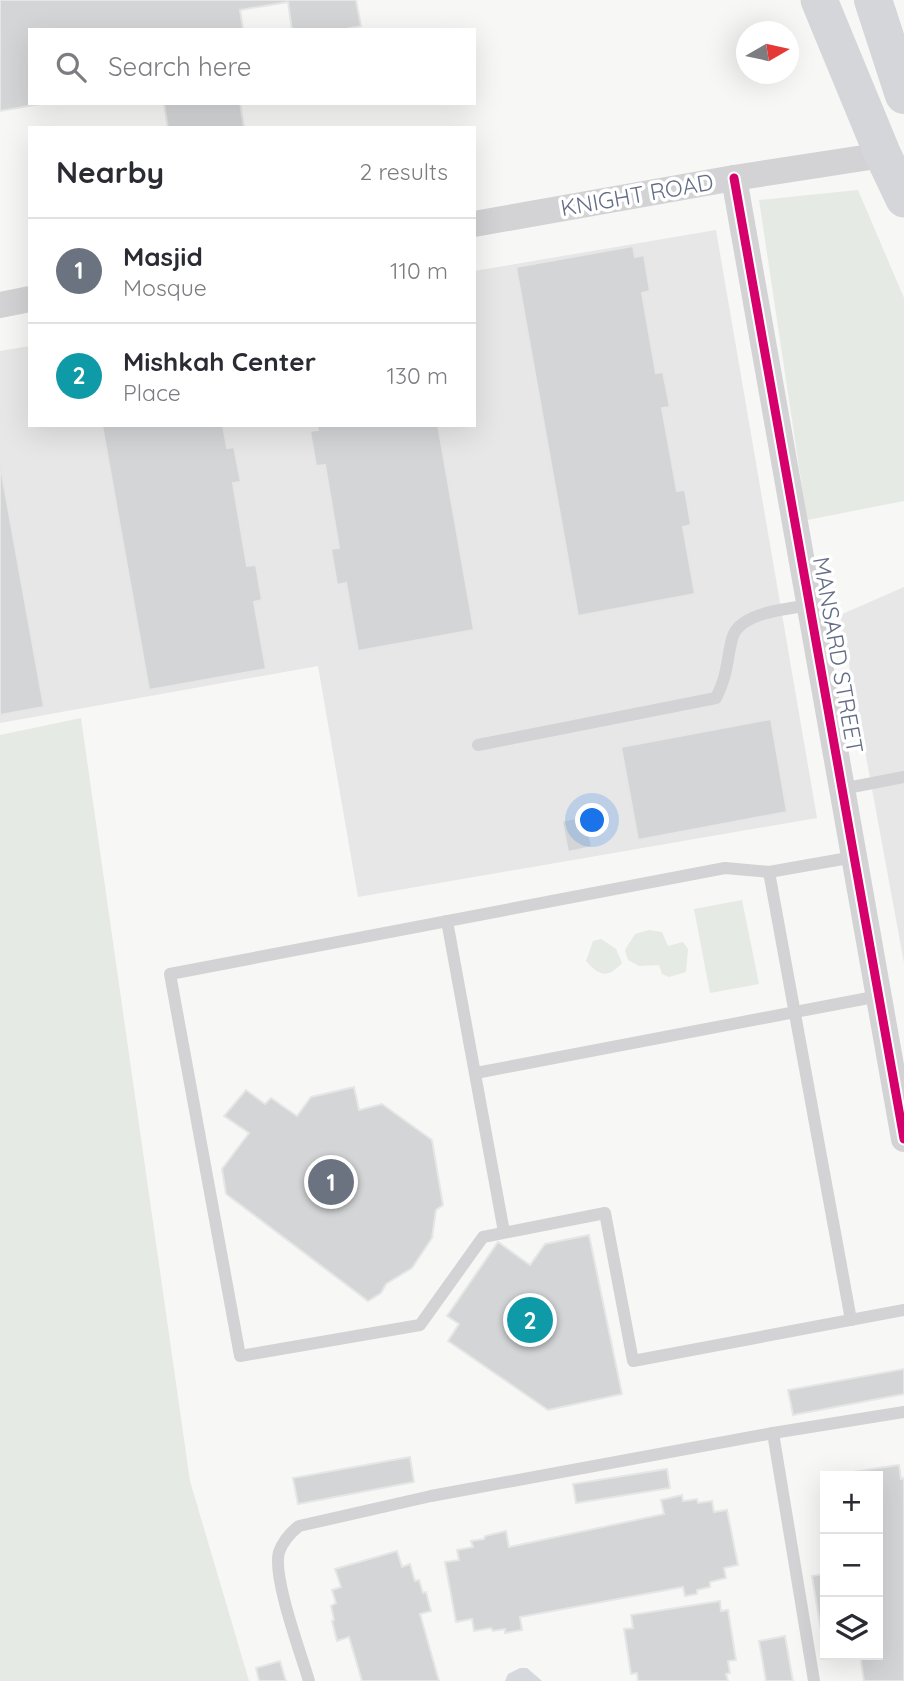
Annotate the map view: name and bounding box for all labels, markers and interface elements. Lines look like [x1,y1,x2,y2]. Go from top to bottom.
north arrow [736,21,799,84]
search box [28,28,476,105]
icon: search [52,48,90,86]
text: Search here [108,50,252,83]
text: Nearby [56,153,164,191]
text: 2 results [359,157,448,186]
street label: KNIGHT ROAD [558,167,716,222]
text: Masjid [123,240,203,273]
text: 1 [75,256,83,285]
text: 110 m [390,256,448,285]
text: Mosque [123,273,207,302]
text: Mishkah Center [123,345,316,378]
text: 2 [72,361,86,390]
text: 130 m [386,361,448,390]
text: Place [123,378,181,407]
street label: MANSARD STREET [807,554,870,755]
your location [575,803,609,837]
pin: 1 [308,1156,354,1208]
pin: 2 [507,1294,553,1346]
map controls [820,1471,883,1660]
button: + [820,1471,883,1534]
button: − [820,1534,883,1597]
button: layers [820,1597,883,1660]

